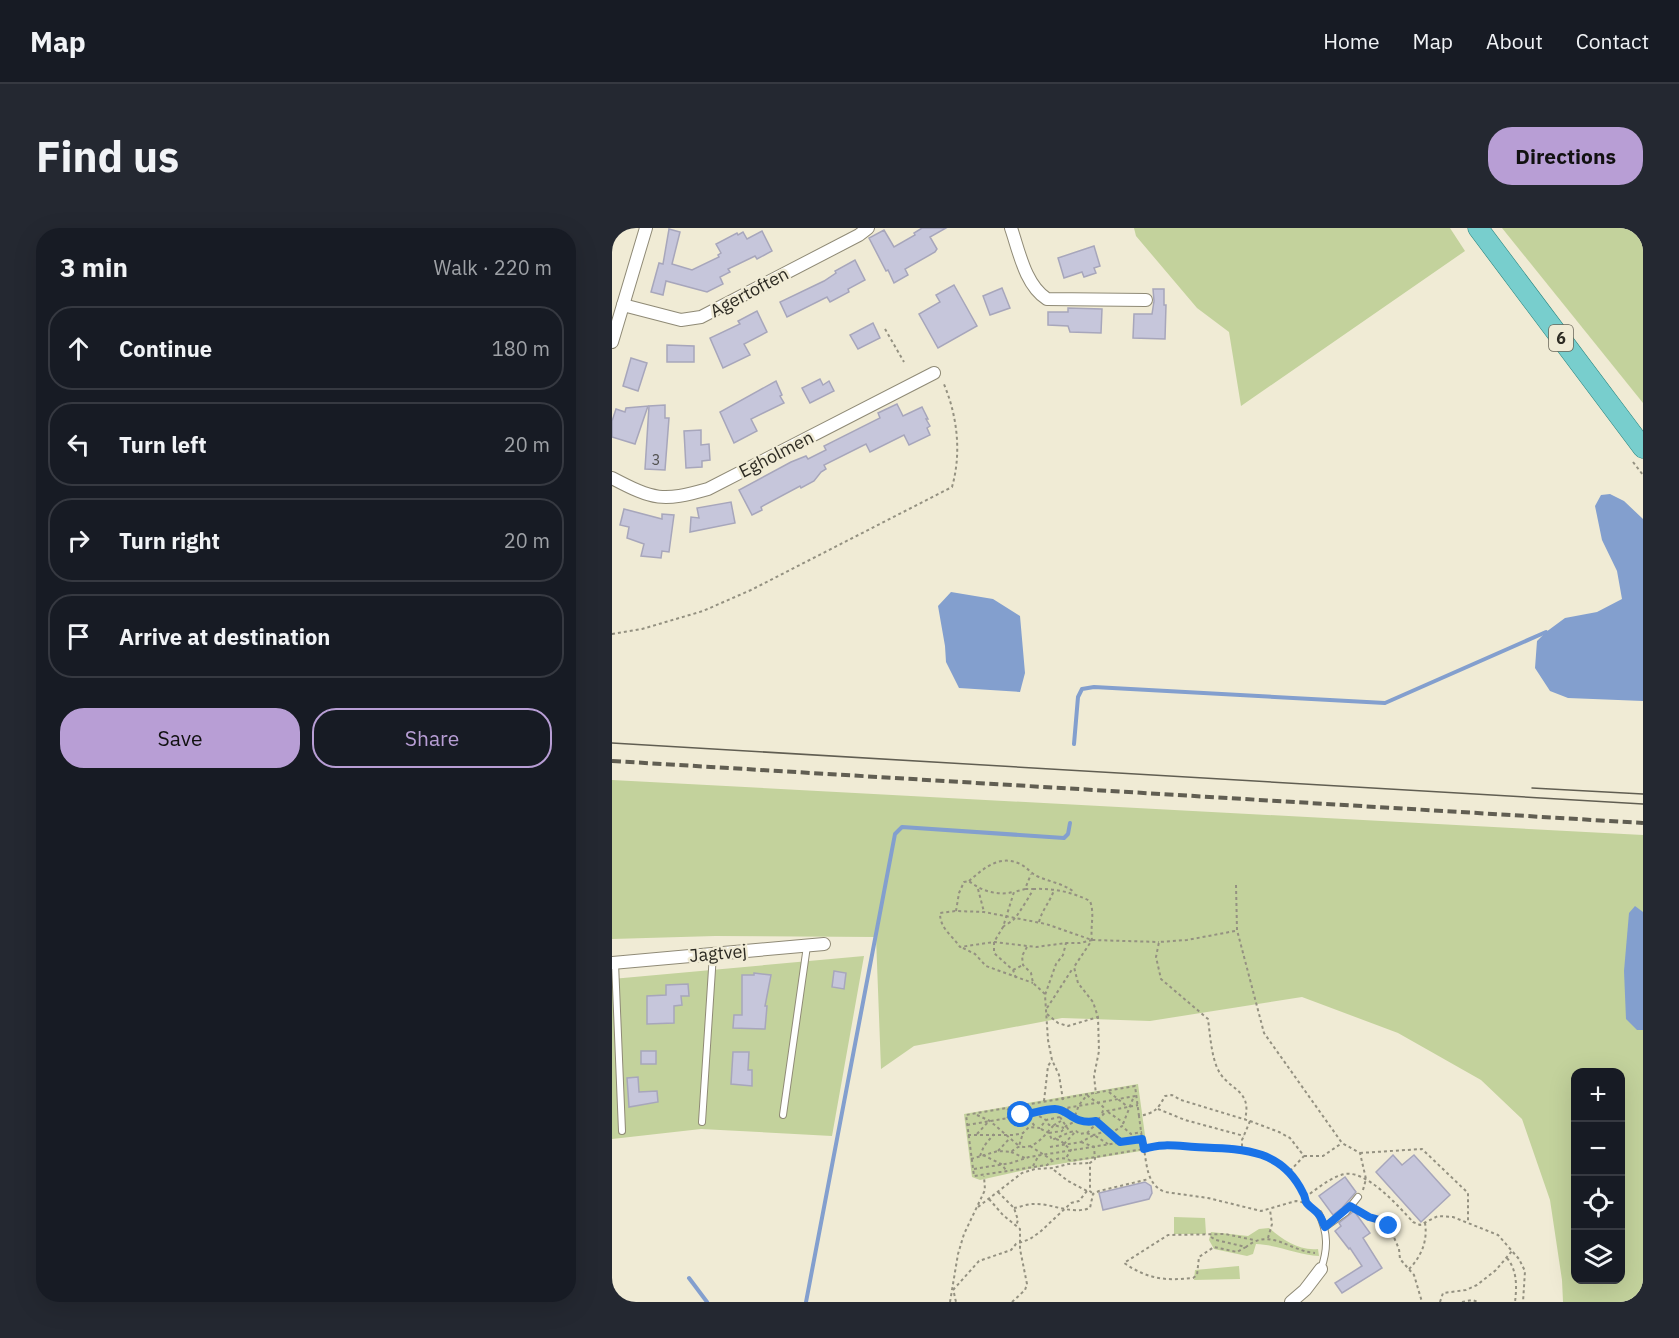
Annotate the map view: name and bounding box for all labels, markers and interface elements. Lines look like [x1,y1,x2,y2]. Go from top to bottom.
text: Map [30,23,86,60]
text: Home [1323,27,1380,55]
text: Map [1413,27,1453,55]
text: About [1486,27,1543,55]
text: Contact [1576,27,1649,55]
button: Directions [1488,127,1643,185]
text: Find us [36,129,179,184]
text: 3 min [60,250,128,284]
text: Walk · 220 m [434,254,552,281]
street label: Agertoften [706,262,792,322]
road number: 6 [1549,325,1573,351]
icon: ahead [62,332,95,365]
text: Continue [119,334,212,363]
text: 180 m [492,335,550,362]
street label: Egholmen [735,425,817,483]
icon: left [62,428,95,461]
text: Turn left [119,430,207,459]
text: 20 m [504,431,550,458]
house number: 3 [651,450,661,469]
icon: right [62,524,95,557]
text: Turn right [119,526,220,555]
text: 20 m [504,527,550,554]
icon: arrive [62,620,95,653]
text: Arrive at destination [119,622,330,651]
button: Save [60,708,300,768]
button: Share [312,708,552,768]
street label: Jagtvej [688,939,748,967]
map controls [1571,1068,1625,1284]
button: + [1571,1068,1625,1122]
route start [1007,1101,1033,1127]
button: − [1571,1122,1625,1176]
button: locate [1571,1176,1625,1230]
route end [1375,1212,1401,1238]
button: layers [1571,1230,1625,1284]

